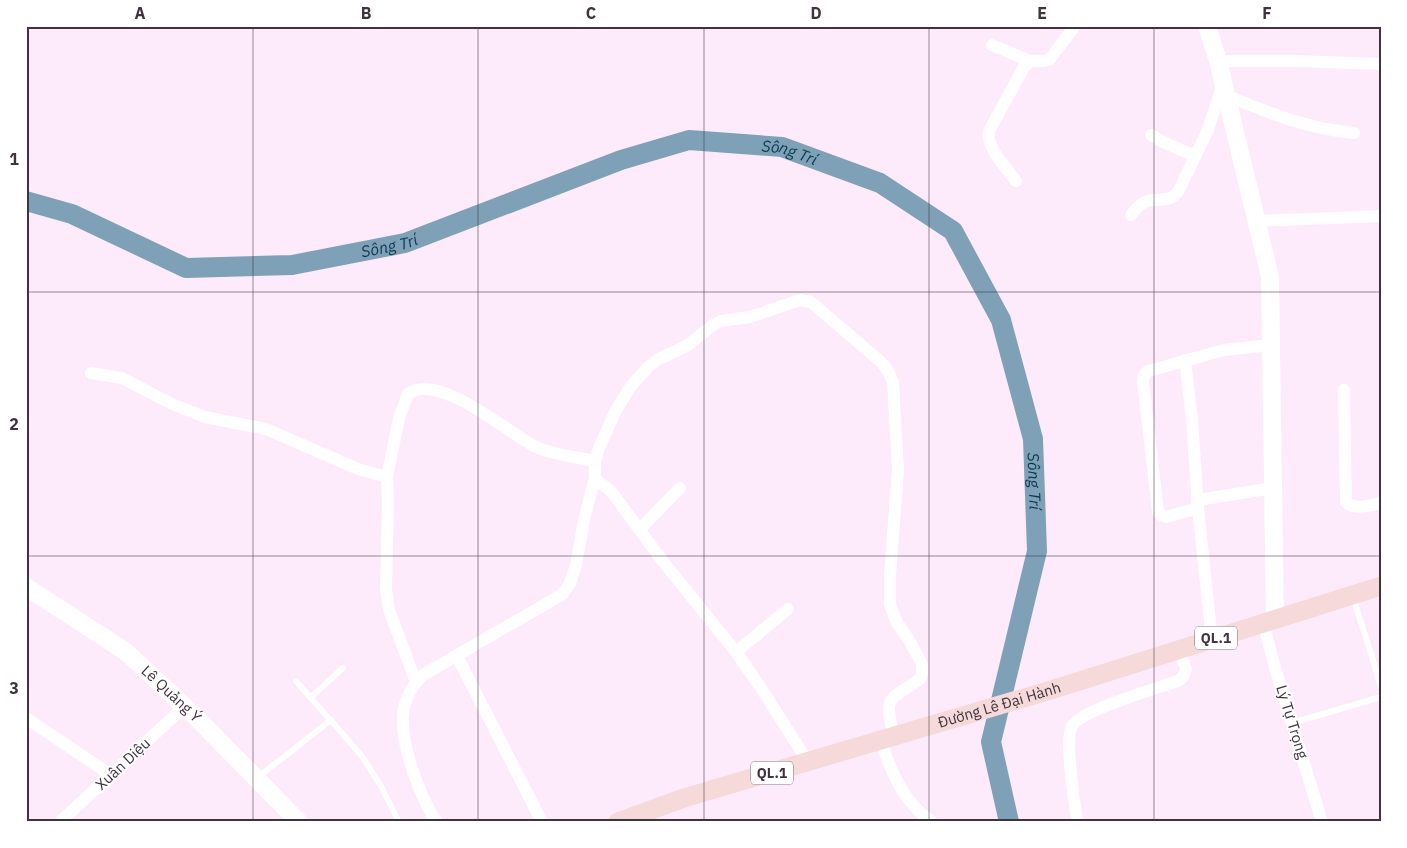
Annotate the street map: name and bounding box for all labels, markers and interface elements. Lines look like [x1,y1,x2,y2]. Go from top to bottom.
text: A [135,3,146,23]
text: B [361,3,372,23]
text: C [586,3,596,23]
text: D [810,3,822,23]
text: E [1037,3,1047,23]
text: F [1262,3,1272,23]
water label: Sông Trí [761,136,822,170]
text: 1 [9,149,19,169]
water label: Sông Trí [359,229,422,261]
text: 2 [9,414,19,434]
water label: Sông Trí [1023,452,1046,512]
road number: QL.1 [1195,626,1237,650]
street label: Lê Quảng Ý [138,661,206,726]
street label: Đường Lê Đại Hành [935,677,1063,732]
text: 3 [9,678,19,698]
street label: Lý Tự Trọng [1272,683,1313,761]
street label: Xuân Diệu [91,733,154,794]
road number: QL.1 [751,761,793,784]

